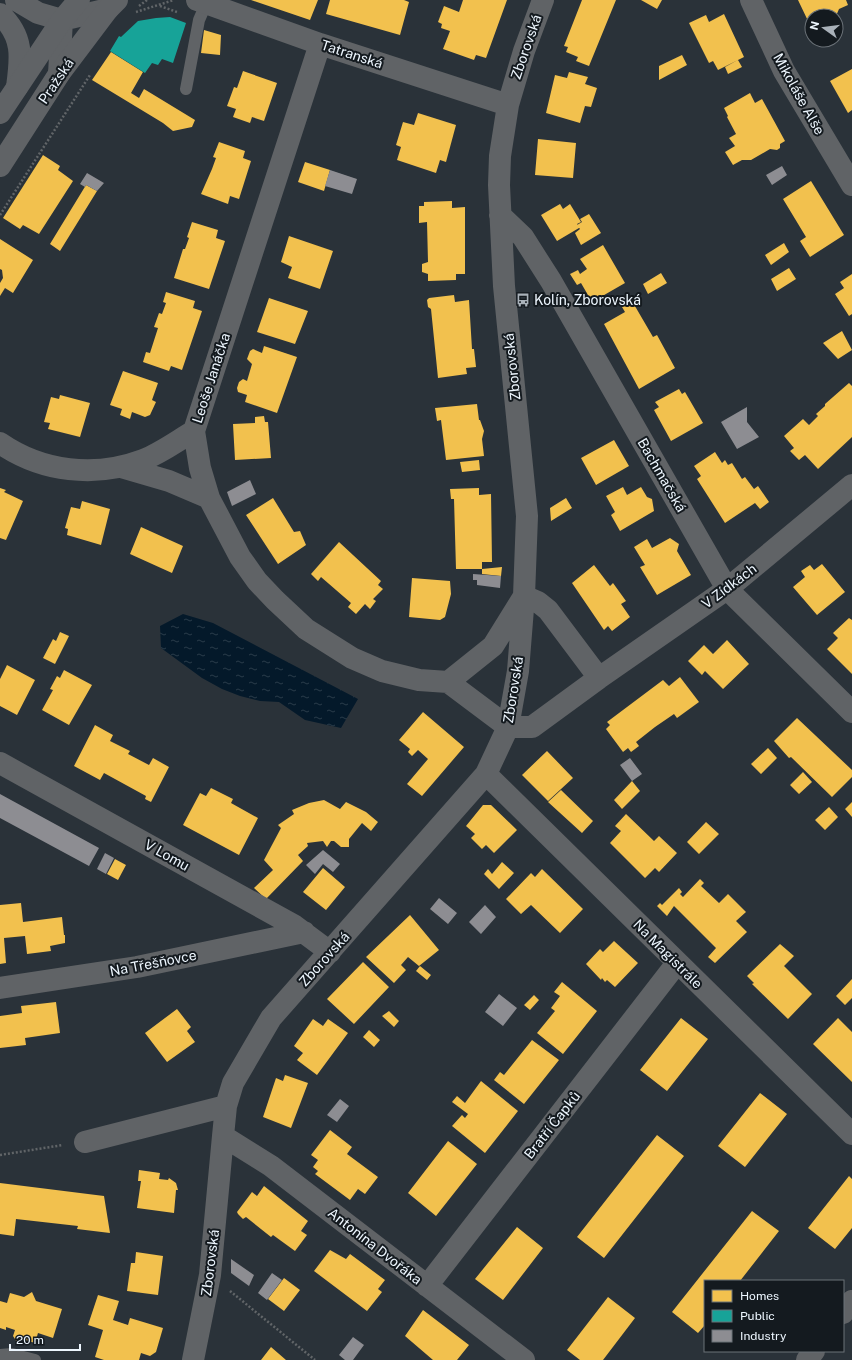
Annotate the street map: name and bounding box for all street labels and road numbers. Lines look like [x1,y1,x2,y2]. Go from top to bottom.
street label: Zborovská [507,12,545,82]
street label: Tatranská [319,37,385,71]
street label: Mikoláše Alše [770,51,828,138]
street label: Pražská [35,55,77,107]
street label: Leoše Janáčka [189,331,233,425]
street label: Zborovská [501,333,523,401]
street label: Bachmačská [634,435,690,515]
street label: V Zídkách [698,560,760,612]
street label: Zborovská [500,655,526,725]
street label: V Lomu [142,836,192,874]
street label: Na Magistrále [630,916,706,992]
street label: Zborovská [295,929,353,989]
street label: Na Třešňovce [108,947,198,979]
street label: Bratří Čapků [520,1087,583,1162]
street label: Antonína Dvořáka [325,1204,425,1288]
street label: Zborovská [198,1229,222,1297]

